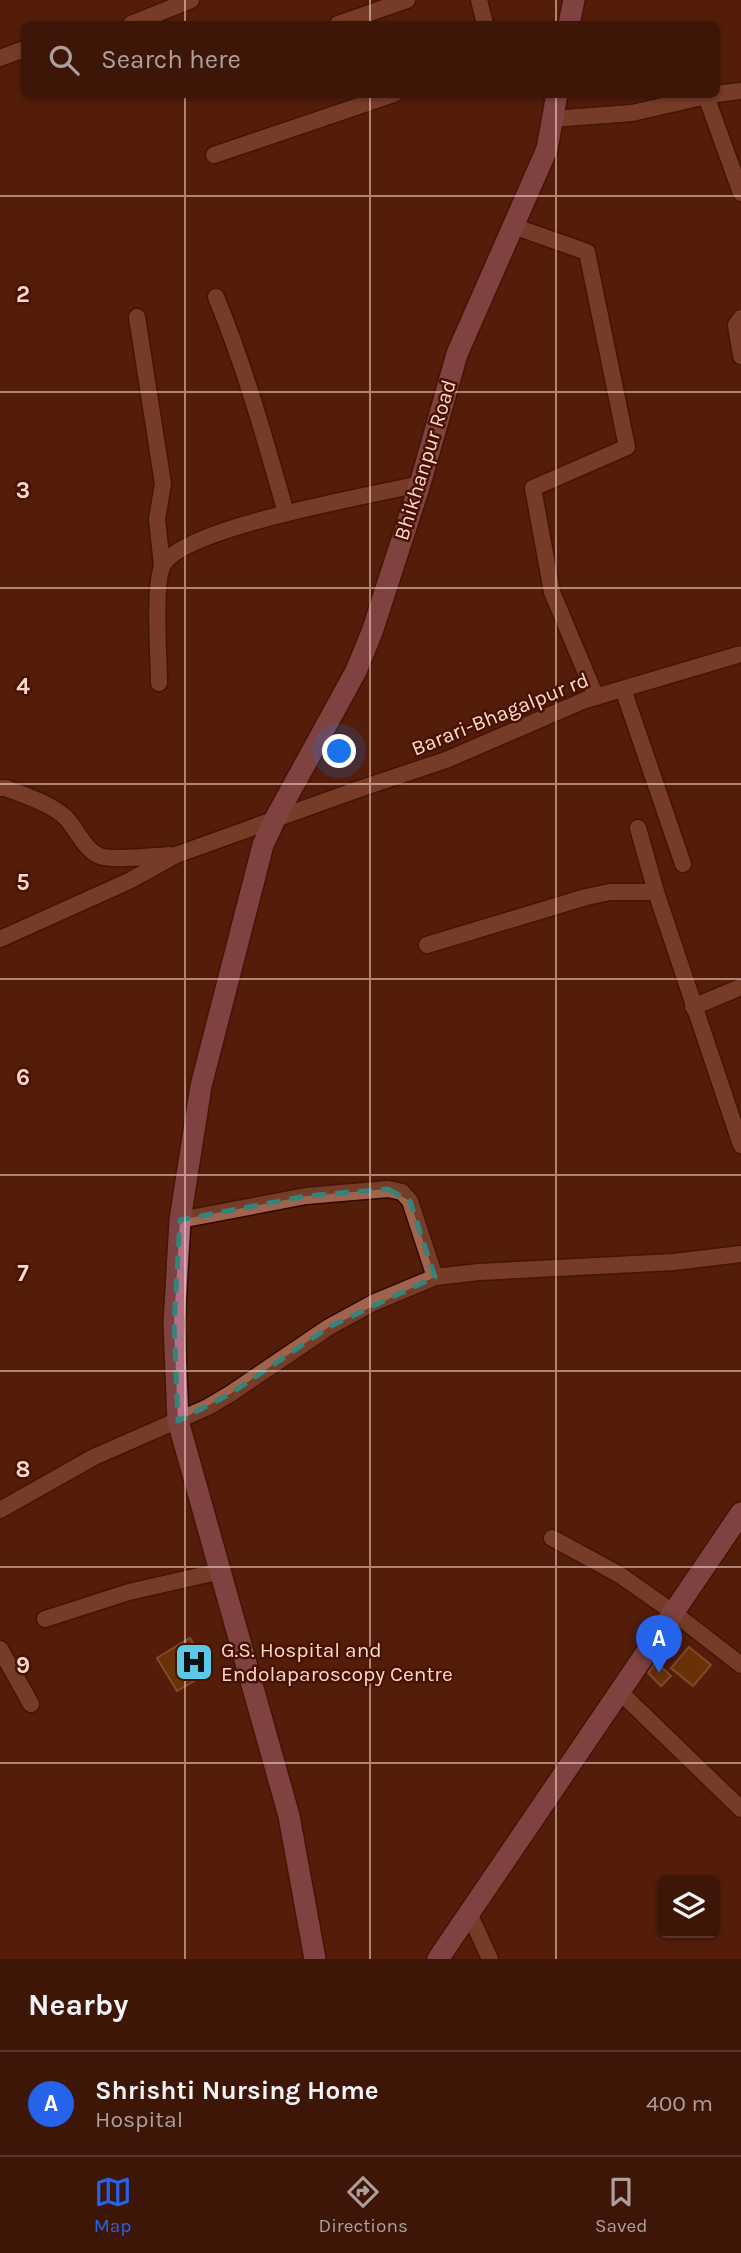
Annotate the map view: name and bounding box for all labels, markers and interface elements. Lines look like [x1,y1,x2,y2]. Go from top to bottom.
search box [21,21,720,98]
icon: search [45,41,83,79]
text: Search here [101,44,241,75]
text: 2 [16,281,30,308]
street label: Bhikhanpur Road [389,377,461,543]
text: 3 [16,477,30,504]
street label: Barari-Bhagalpur rd [408,667,592,761]
text: 4 [16,673,30,700]
your location [322,734,356,768]
text: 5 [16,869,30,896]
text: 6 [16,1064,30,1091]
text: 7 [17,1260,29,1287]
text: 8 [16,1456,30,1483]
pin: A [636,1615,682,1673]
place label: G.S. Hospital and Endolaparoscopy Centre [221,1638,453,1686]
hospital icon: G.S. Hospital and Endolaparoscopy Centre [173,1641,215,1683]
text: 9 [16,1652,30,1679]
map controls [657,1875,720,1938]
button: layers [657,1875,720,1938]
text: Nearby [28,1987,128,2023]
text: Shrishti Nursing Home [95,2075,379,2106]
text: A [44,2090,58,2117]
text: 400 m [646,2090,713,2117]
text: Hospital [95,2106,183,2133]
tab: Map [94,2173,132,2237]
tab: Directions [319,2173,408,2237]
tab: Saved [595,2173,647,2237]

